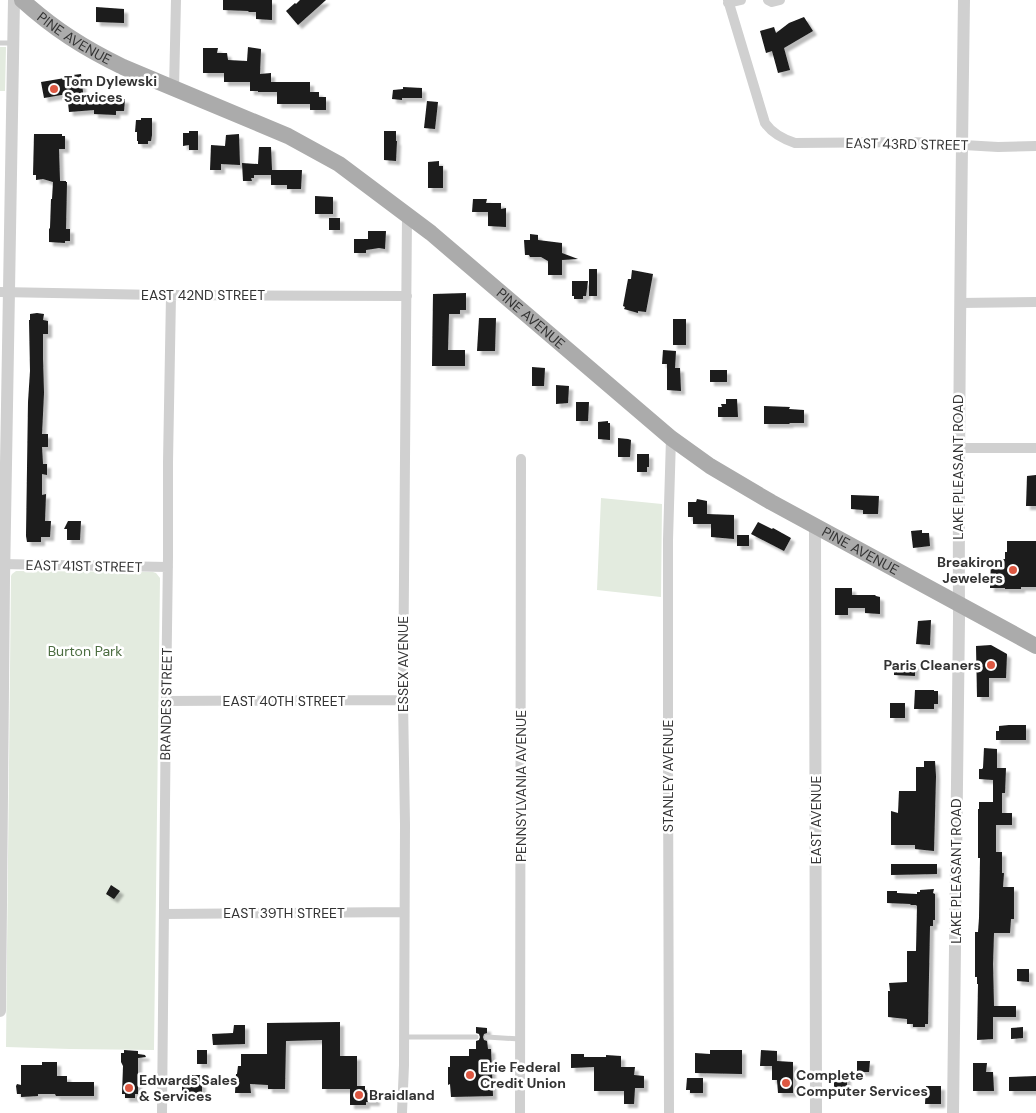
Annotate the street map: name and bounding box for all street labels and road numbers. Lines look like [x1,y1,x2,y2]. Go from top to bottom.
street label: PINE AVENUE [34,8,114,69]
street label: EAST 43RD STREET [845,134,969,154]
street label: PINE AVENUE [493,284,569,353]
street label: EAST 42ND STREET [141,286,265,304]
street label: LAKE PLEASANT ROAD [949,394,967,540]
street label: PINE AVENUE [819,522,902,579]
street label: EAST 41ST STREET [25,556,143,576]
street label: ESSEX AVENUE [394,616,412,712]
street label: BRANDES STREET [156,647,176,761]
street label: EAST 40TH STREET [222,692,346,710]
street label: PENNSYLVANIA AVENUE [512,710,530,862]
street label: STANLEY AVENUE [659,720,677,832]
street label: EAST AVENUE [807,776,825,864]
street label: LAKE PLEASANT ROAD [947,798,965,944]
street label: EAST 39TH STREET [223,904,345,922]

